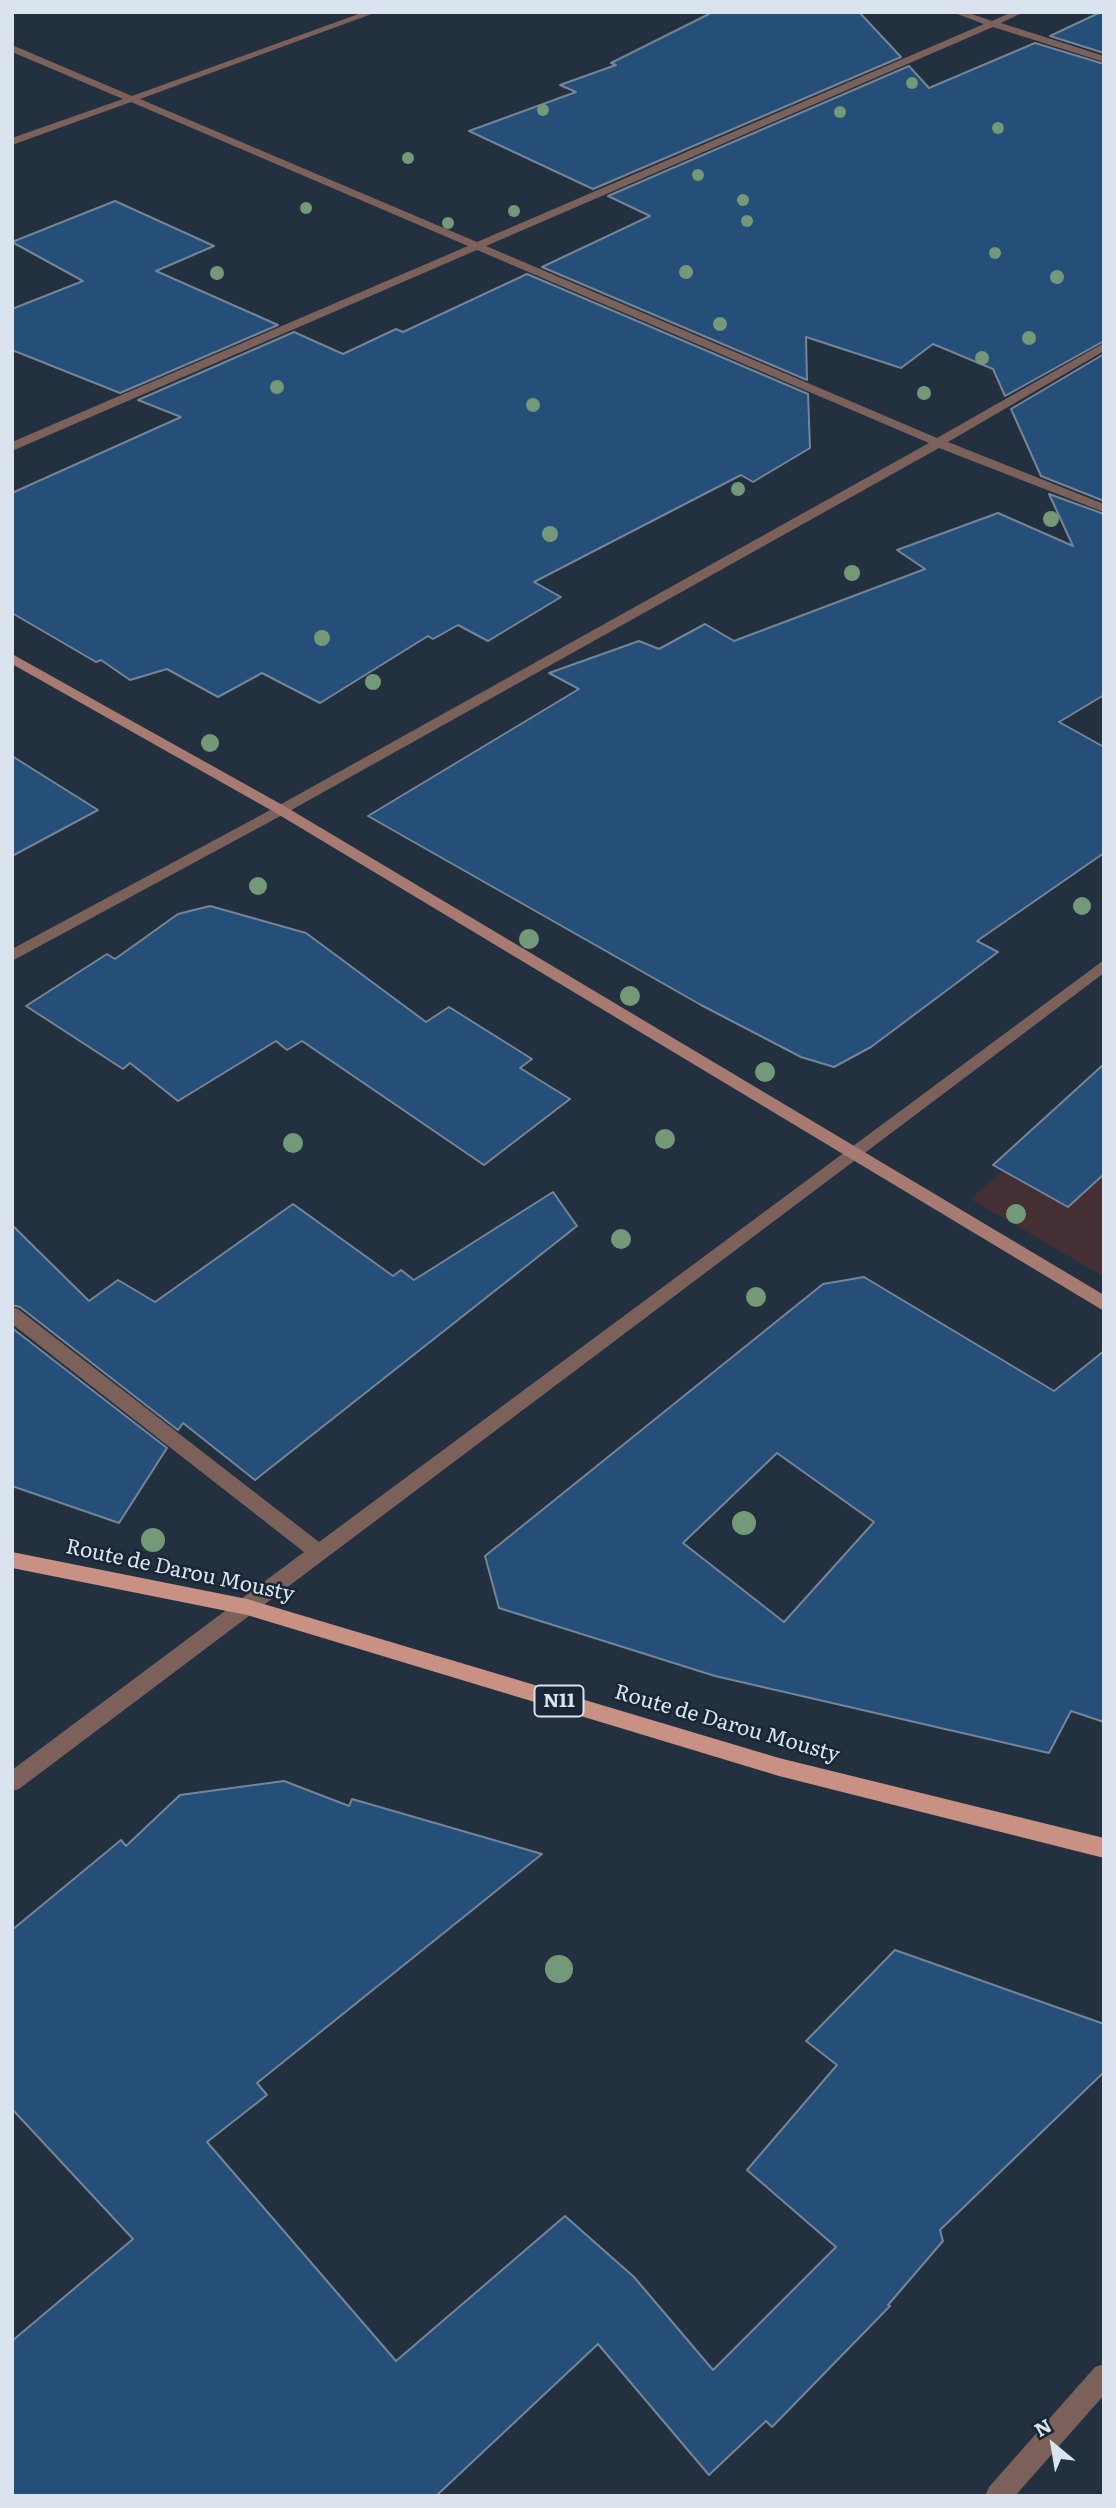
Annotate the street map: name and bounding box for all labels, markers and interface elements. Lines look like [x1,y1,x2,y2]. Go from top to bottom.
street label: Route de Darou Mousty [63,1534,297,1608]
street label: Route de Darou Mousty [611,1680,843,1768]
road number: N11 [534,1686,584,1716]
north arrow [1018,2410,1088,2480]
text: N [1029,2411,1056,2443]

